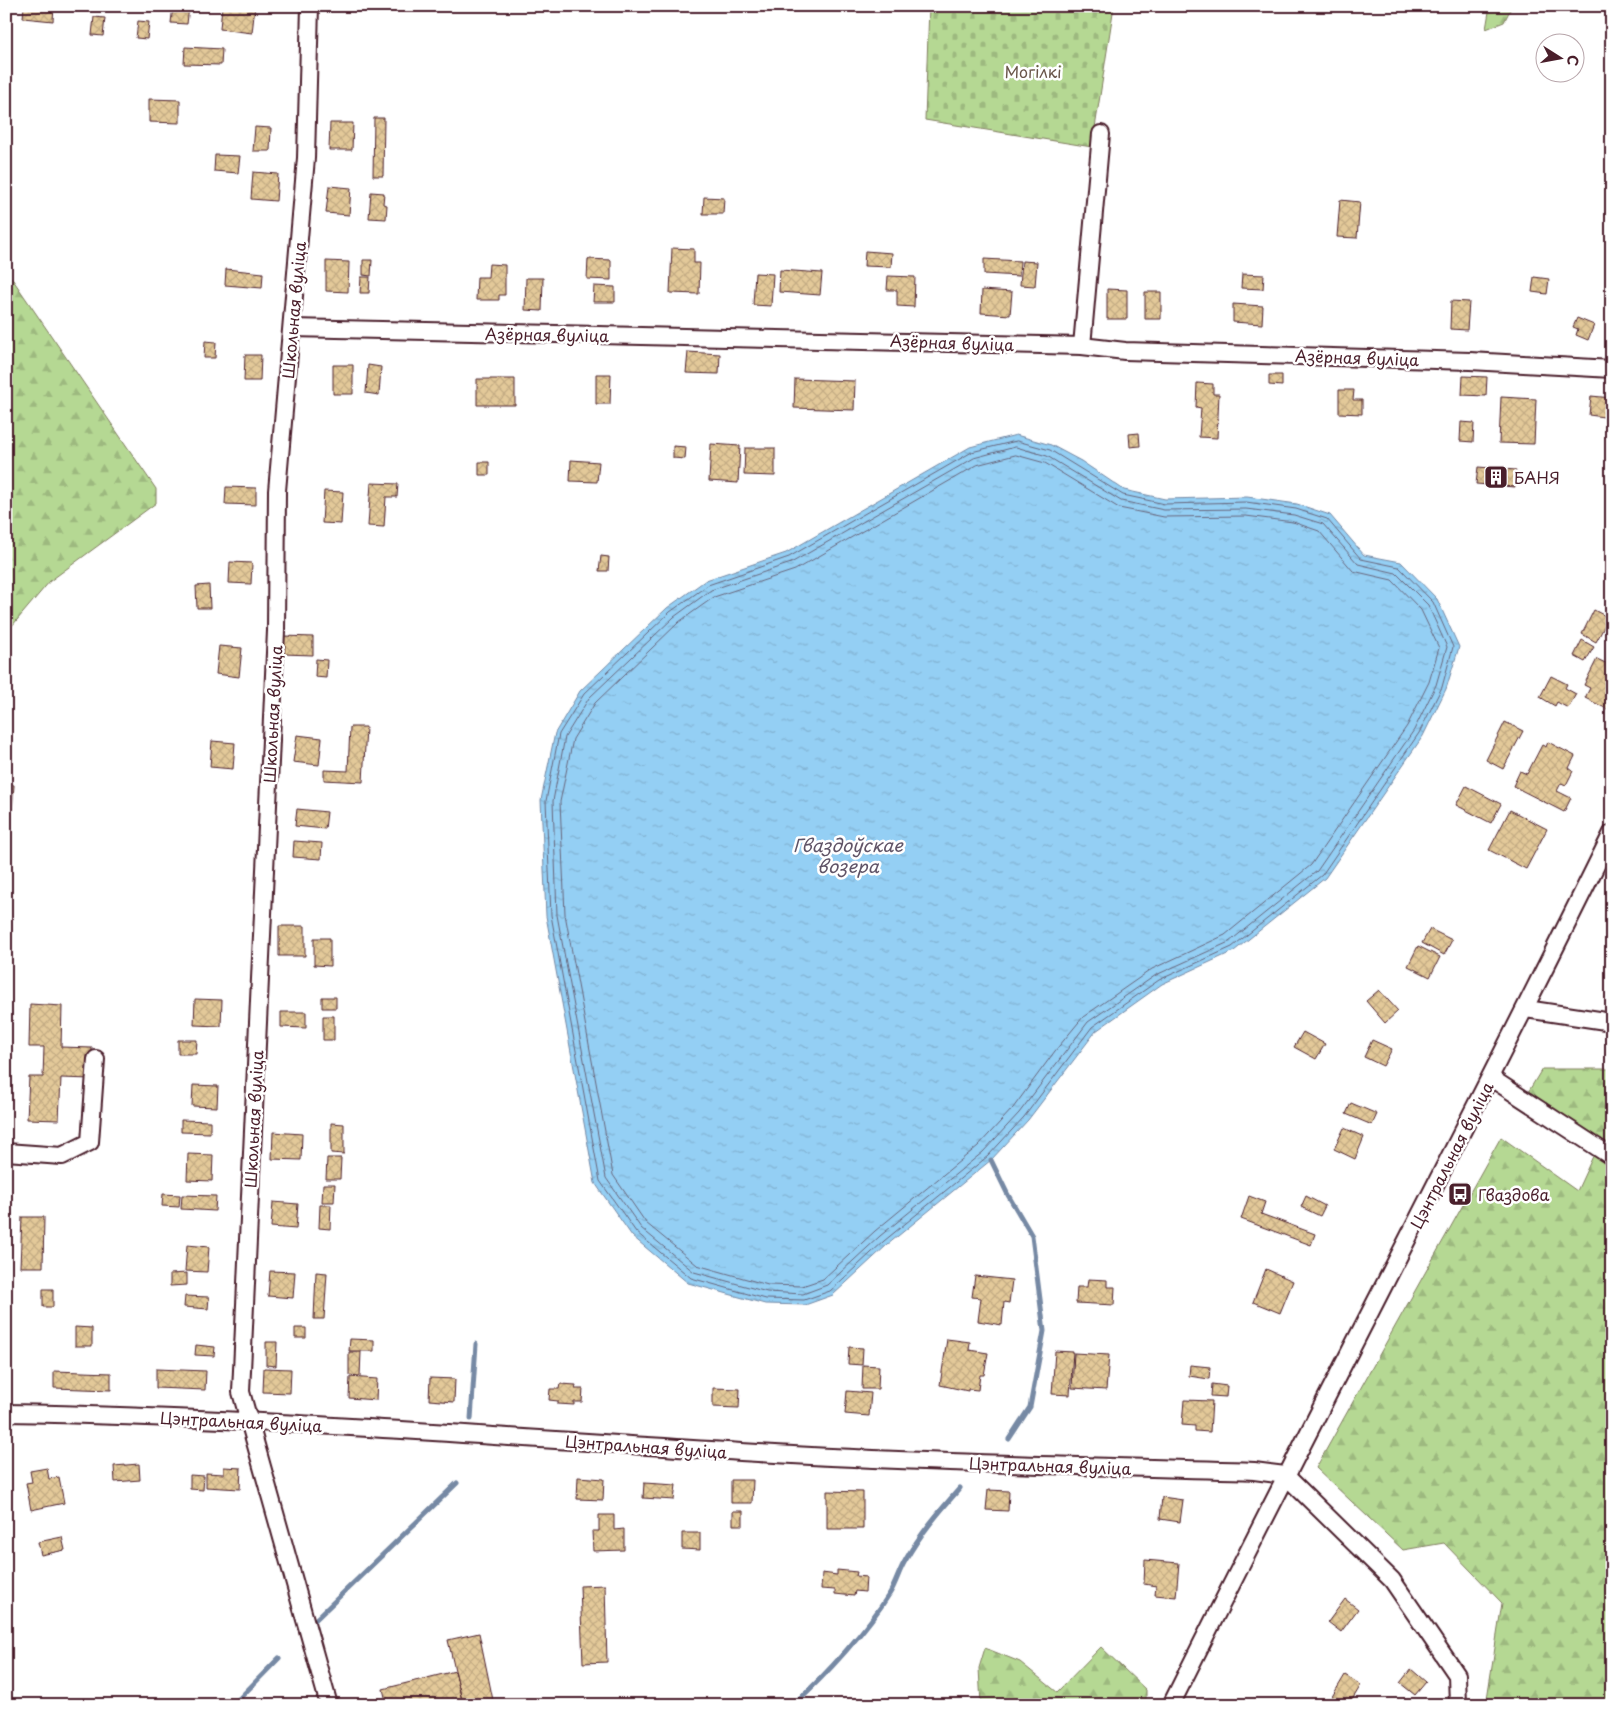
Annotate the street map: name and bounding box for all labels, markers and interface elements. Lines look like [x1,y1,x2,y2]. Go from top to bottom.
north arrow [1536,32,1586,82]
text: С [1562,53,1585,68]
park label: Могілкі [1004,59,1062,83]
street label: Школьная вуліца [275,240,311,380]
street label: Азёрная вуліца [485,321,609,347]
street label: Азёрная вуліца [890,328,1015,356]
street label: Азёрная вуліца [1295,343,1420,371]
building icon: БАНЯ [1483,464,1509,490]
place label: БАНЯ [1514,465,1560,489]
street label: Школьная вуліца [256,644,288,783]
water label: Гваздоўскае возера [793,831,904,879]
street label: Школьная вуліца [237,1049,269,1188]
street label: Цэнтральная вуліца [1403,1077,1499,1233]
bus stop icon: Гваздова [1447,1181,1473,1207]
place label: Гваздова [1478,1182,1550,1206]
street label: Цэнтральная вуліца [159,1405,323,1437]
street label: Цэнтральная вуліца [564,1428,728,1464]
street label: Цэнтральная вуліца [968,1450,1132,1480]

